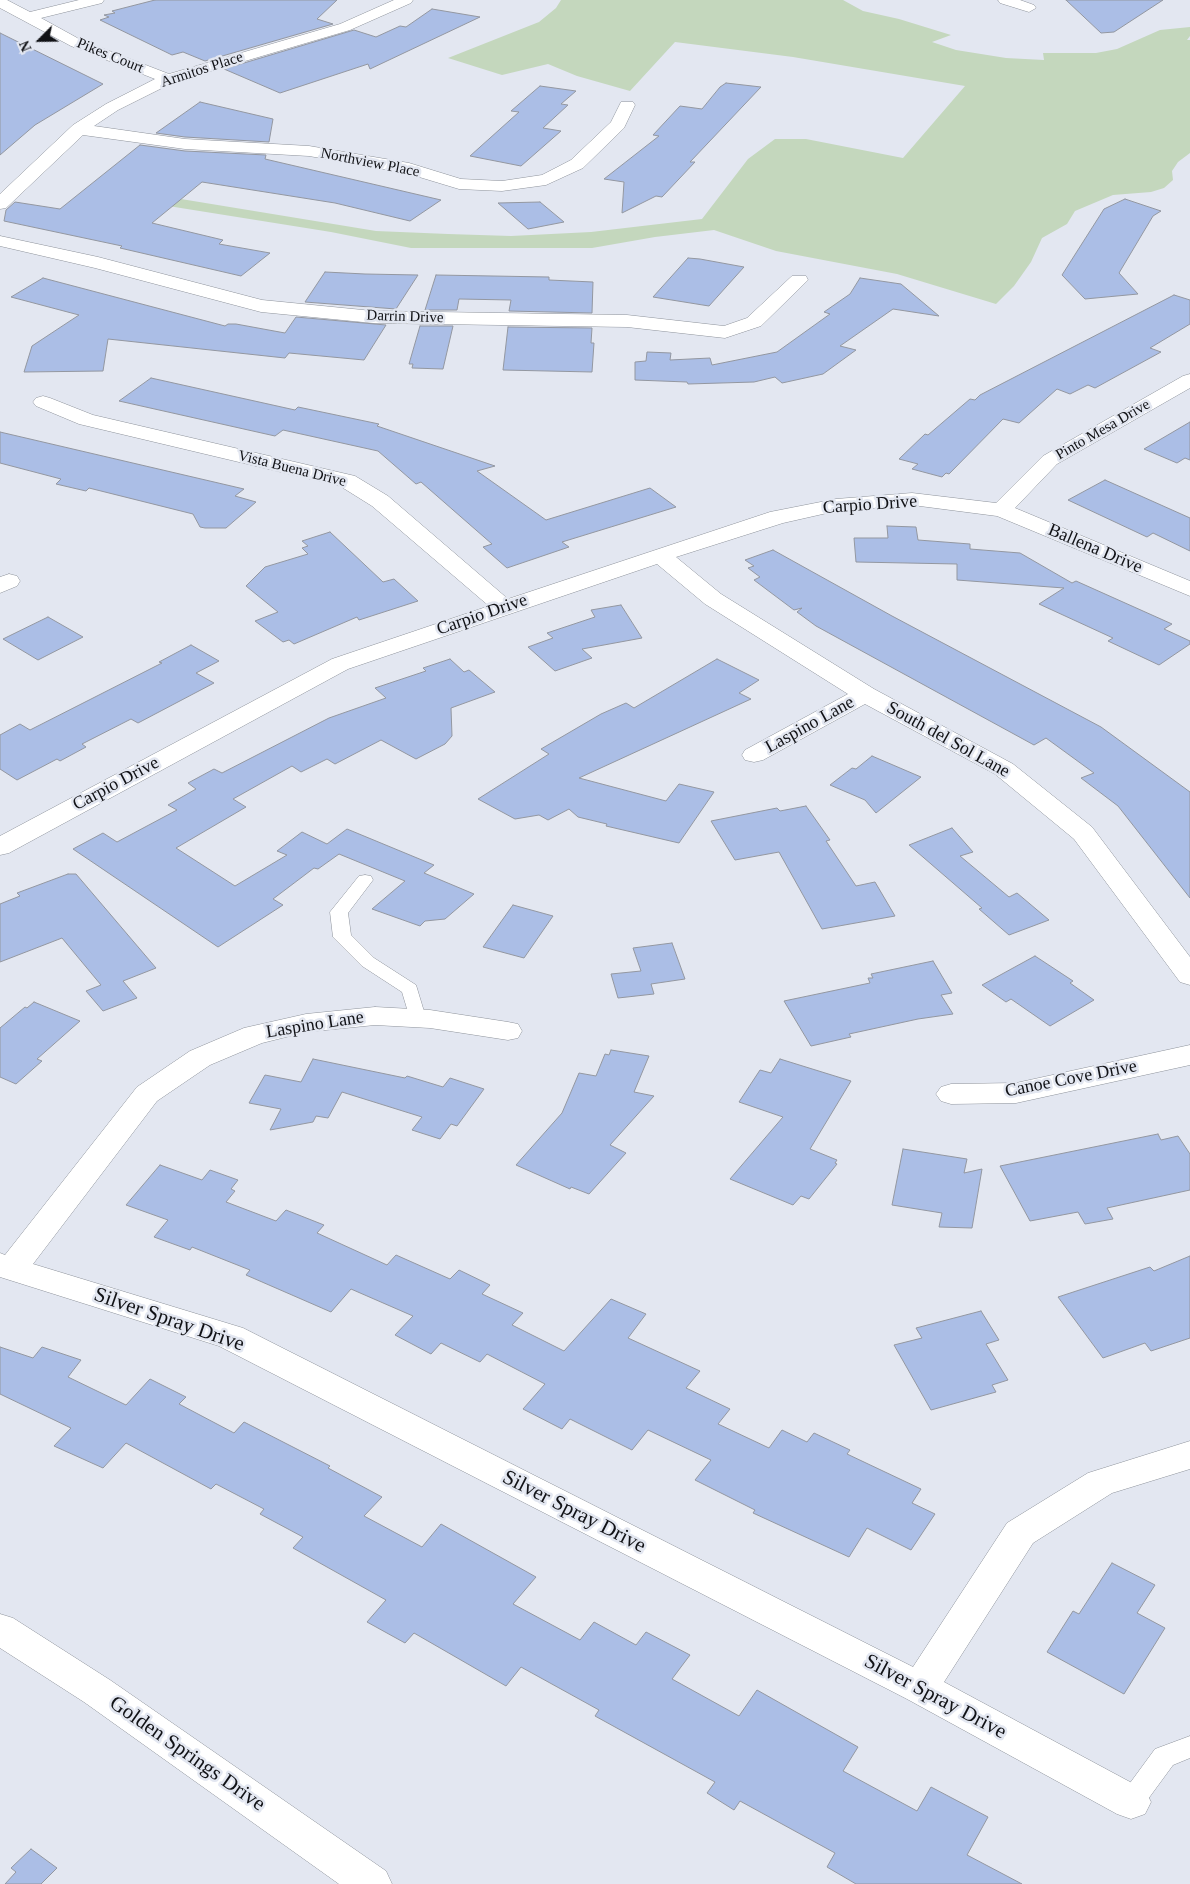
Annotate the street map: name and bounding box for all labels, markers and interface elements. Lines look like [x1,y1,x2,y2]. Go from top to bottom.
north arrow [15,15,65,65]
street label: Pikes Court [74,34,146,78]
text: N [17,38,35,54]
street label: Armitos Place [159,48,245,92]
street label: Northview Place [319,145,421,181]
street label: Darrin Drive [366,307,444,327]
street label: Pinto Mesa Drive [1053,396,1153,464]
street label: Vista Buena Drive [236,447,348,491]
street label: Carpio Drive [822,491,918,519]
street label: Ballena Drive [1045,519,1145,579]
street label: Carpio Drive [434,589,530,641]
street label: Laspino Lane [762,692,858,758]
street label: South del Sol Lane [883,697,1013,783]
street label: Carpio Drive [69,752,163,816]
street label: Laspino Lane [265,1007,365,1043]
street label: Canoe Cove Drive [1003,1056,1139,1102]
street label: Silver Spray Drive [90,1282,248,1358]
street label: Silver Spray Drive [498,1465,650,1559]
street label: Silver Spray Drive [860,1649,1010,1745]
street label: Golden Springs Drive [104,1691,270,1817]

